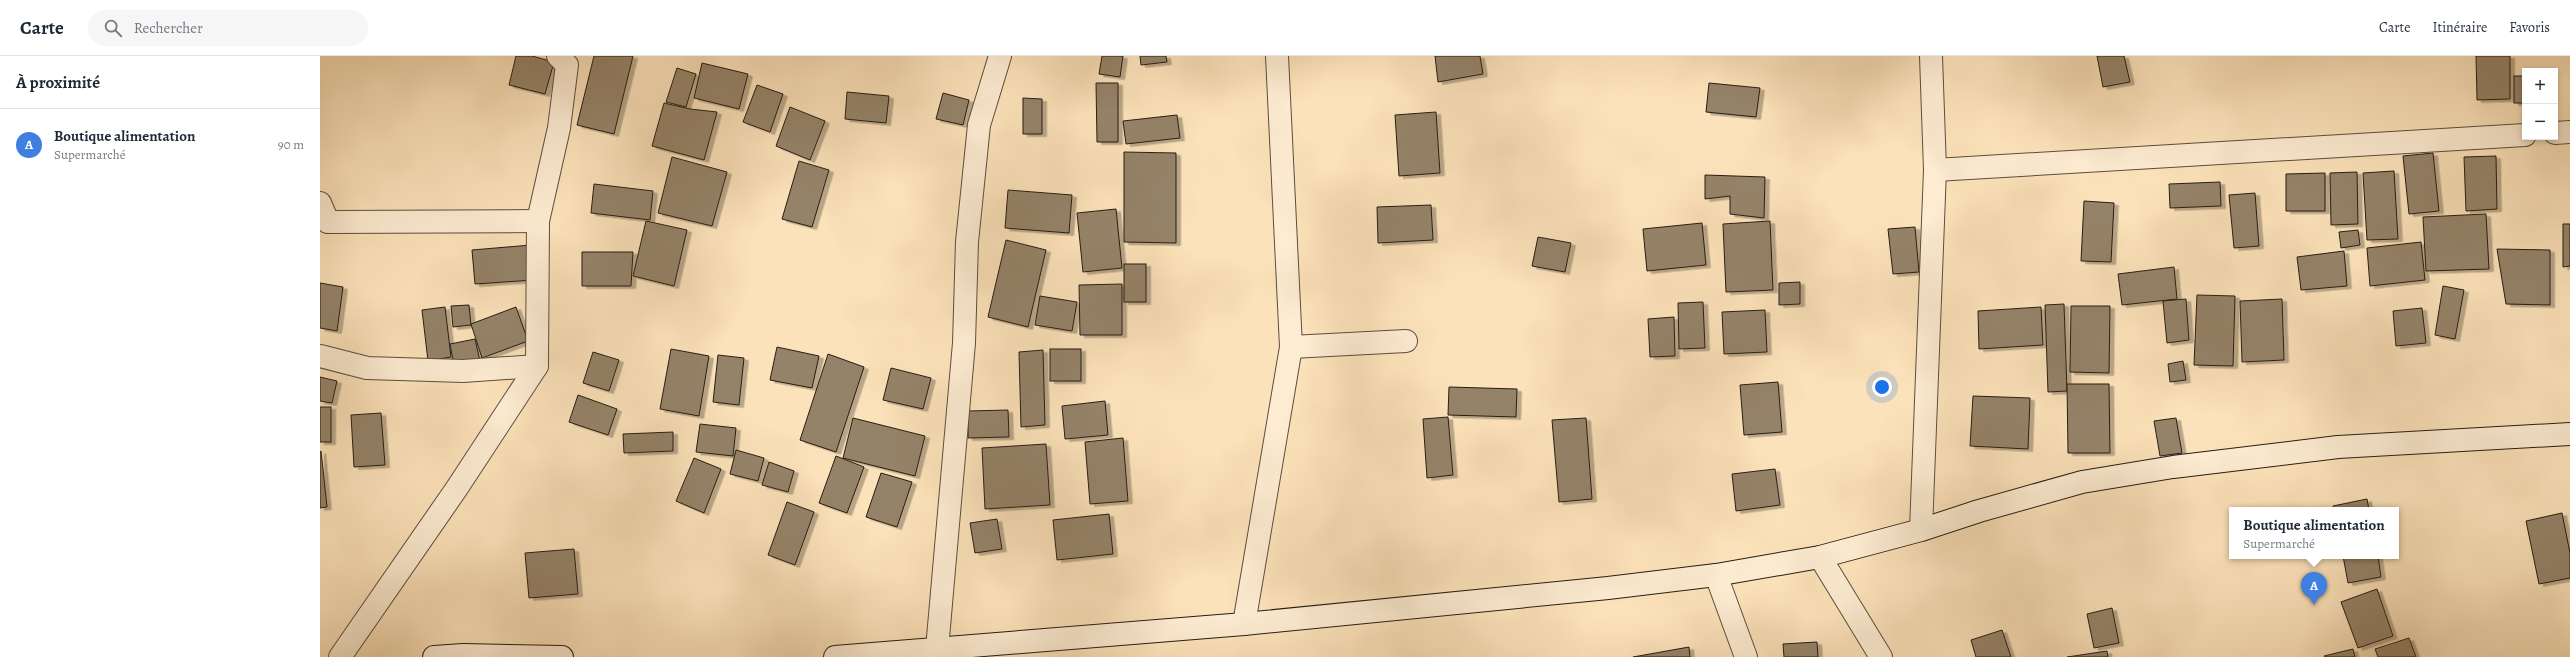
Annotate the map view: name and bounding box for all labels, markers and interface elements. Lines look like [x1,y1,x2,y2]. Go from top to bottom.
search box [88,10,368,46]
text: Carte [20,15,64,41]
icon: search [102,17,124,39]
text: Rechercher [134,18,203,38]
text: Carte [2379,18,2410,37]
text: Itinéraire [2432,18,2487,37]
text: Favoris [2509,18,2550,37]
map controls [2522,68,2558,140]
button: + [2522,68,2558,104]
text: À proximité [16,71,100,94]
button: − [2522,104,2558,140]
text: Boutique alimentation [54,126,195,146]
text: A [25,136,33,153]
text: 90 m [278,136,304,153]
text: Supermarché [54,146,126,163]
your location [1872,377,1892,397]
popup [2229,507,2399,559]
text: Boutique alimentation [2243,515,2385,535]
text: Supermarché [2243,535,2315,552]
pin: A [2301,572,2327,605]

